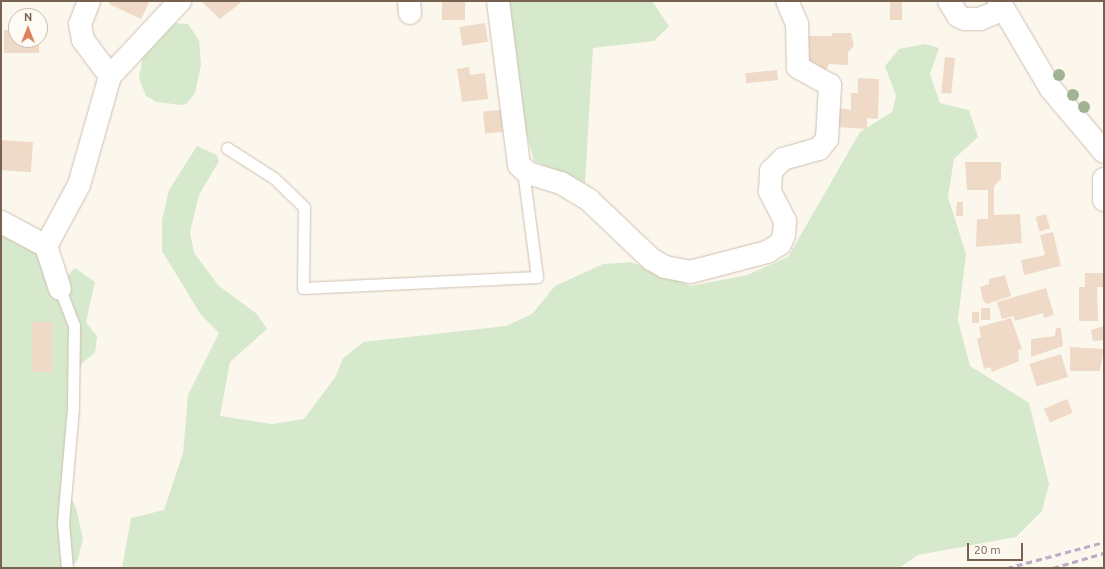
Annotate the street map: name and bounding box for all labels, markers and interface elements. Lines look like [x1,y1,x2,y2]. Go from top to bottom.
north arrow [8,8,48,48]
text: N [24,11,32,23]
scale bar [969,535,1025,561]
text: 20 m [974,543,1001,556]

